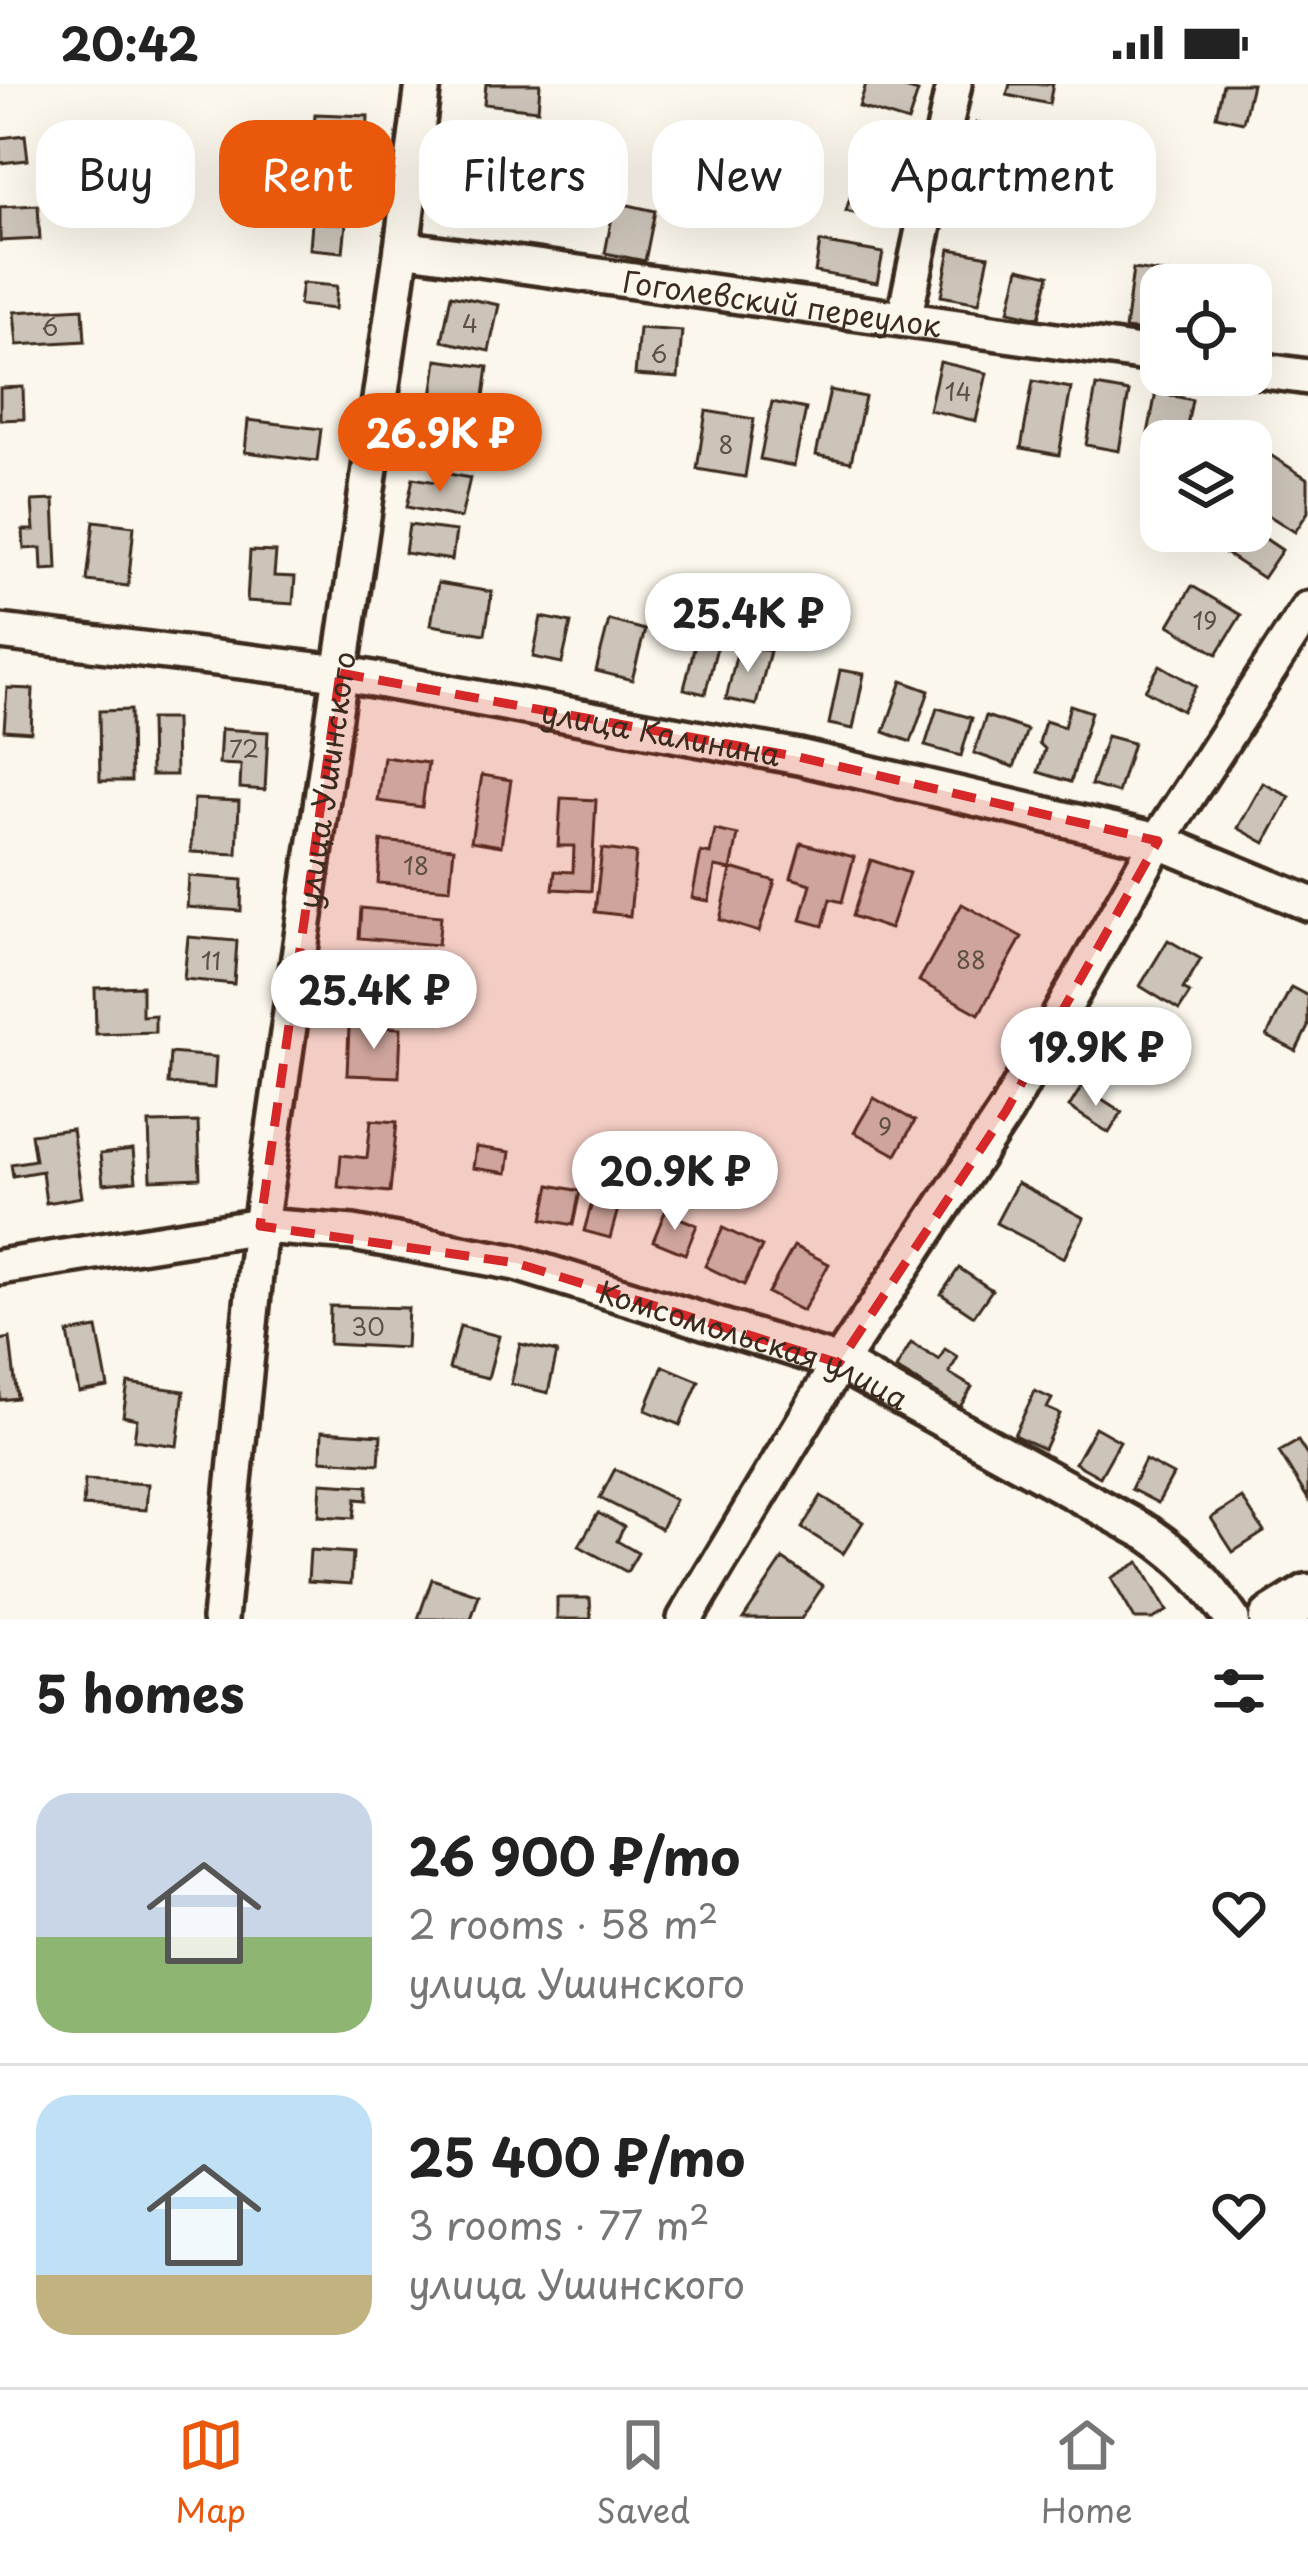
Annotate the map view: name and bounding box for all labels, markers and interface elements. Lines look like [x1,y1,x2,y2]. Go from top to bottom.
text: 20:42 [60,8,199,76]
chip: Buy [36,120,195,228]
chip: Rent [219,120,395,228]
chip: Filters [419,120,628,228]
chip: New [652,120,824,228]
chip: Apartment [848,120,1156,228]
street label: Гоголевский переулок [620,257,945,347]
map controls [1140,264,1272,552]
button: locate [1140,264,1272,396]
house number: 4 [462,305,478,341]
house number: 6 [42,308,58,344]
house number: 6 [651,335,667,371]
house number: 14 [945,373,971,409]
pin: 26.9K ₽ [329,393,551,495]
text: 26.9K ₽ [365,402,515,461]
button: layers [1140,420,1272,552]
house number: 8 [719,426,734,462]
pin: 25.4K ₽ [637,573,859,675]
text: 25.4K ₽ [672,582,824,641]
house number: 19 [1193,602,1217,638]
street label: улица Ушинского [284,648,366,911]
street label: улица Калинина [538,688,785,776]
house number: 72 [229,730,259,766]
house number: 18 [403,847,429,883]
house number: 88 [956,941,986,977]
house number: 11 [201,942,221,978]
pin: 25.4K ₽ [263,950,485,1052]
text: 25.4K ₽ [298,959,450,1018]
pin: 19.9K ₽ [985,1007,1207,1109]
text: 19.9K ₽ [1028,1016,1164,1075]
house number: 9 [878,1108,892,1144]
pin: 20.9K ₽ [564,1131,786,1233]
text: 20.9K ₽ [599,1140,751,1199]
street label: Комсомольская улица [594,1268,918,1420]
house number: 30 [351,1308,385,1344]
text: 5 homes [36,1653,245,1730]
icon: filters [1206,1658,1272,1724]
text: 26 900 ₽/mo [408,1816,740,1893]
icon: home [132,1841,276,1985]
icon: heart [1206,1880,1272,1946]
text: 2 rooms · 58 m² [408,1893,718,1952]
text: улица Ушинского [408,1952,745,2011]
text: 25 400 ₽/mo [408,2117,745,2194]
icon: home [132,2143,276,2287]
icon: heart [1206,2182,1272,2248]
text: 3 rooms · 77 m² [408,2194,710,2253]
text: улица Ушинского [408,2253,745,2312]
tab: Map [175,2412,246,2534]
tab: Saved [597,2412,690,2534]
tab: Home [1041,2412,1133,2534]

